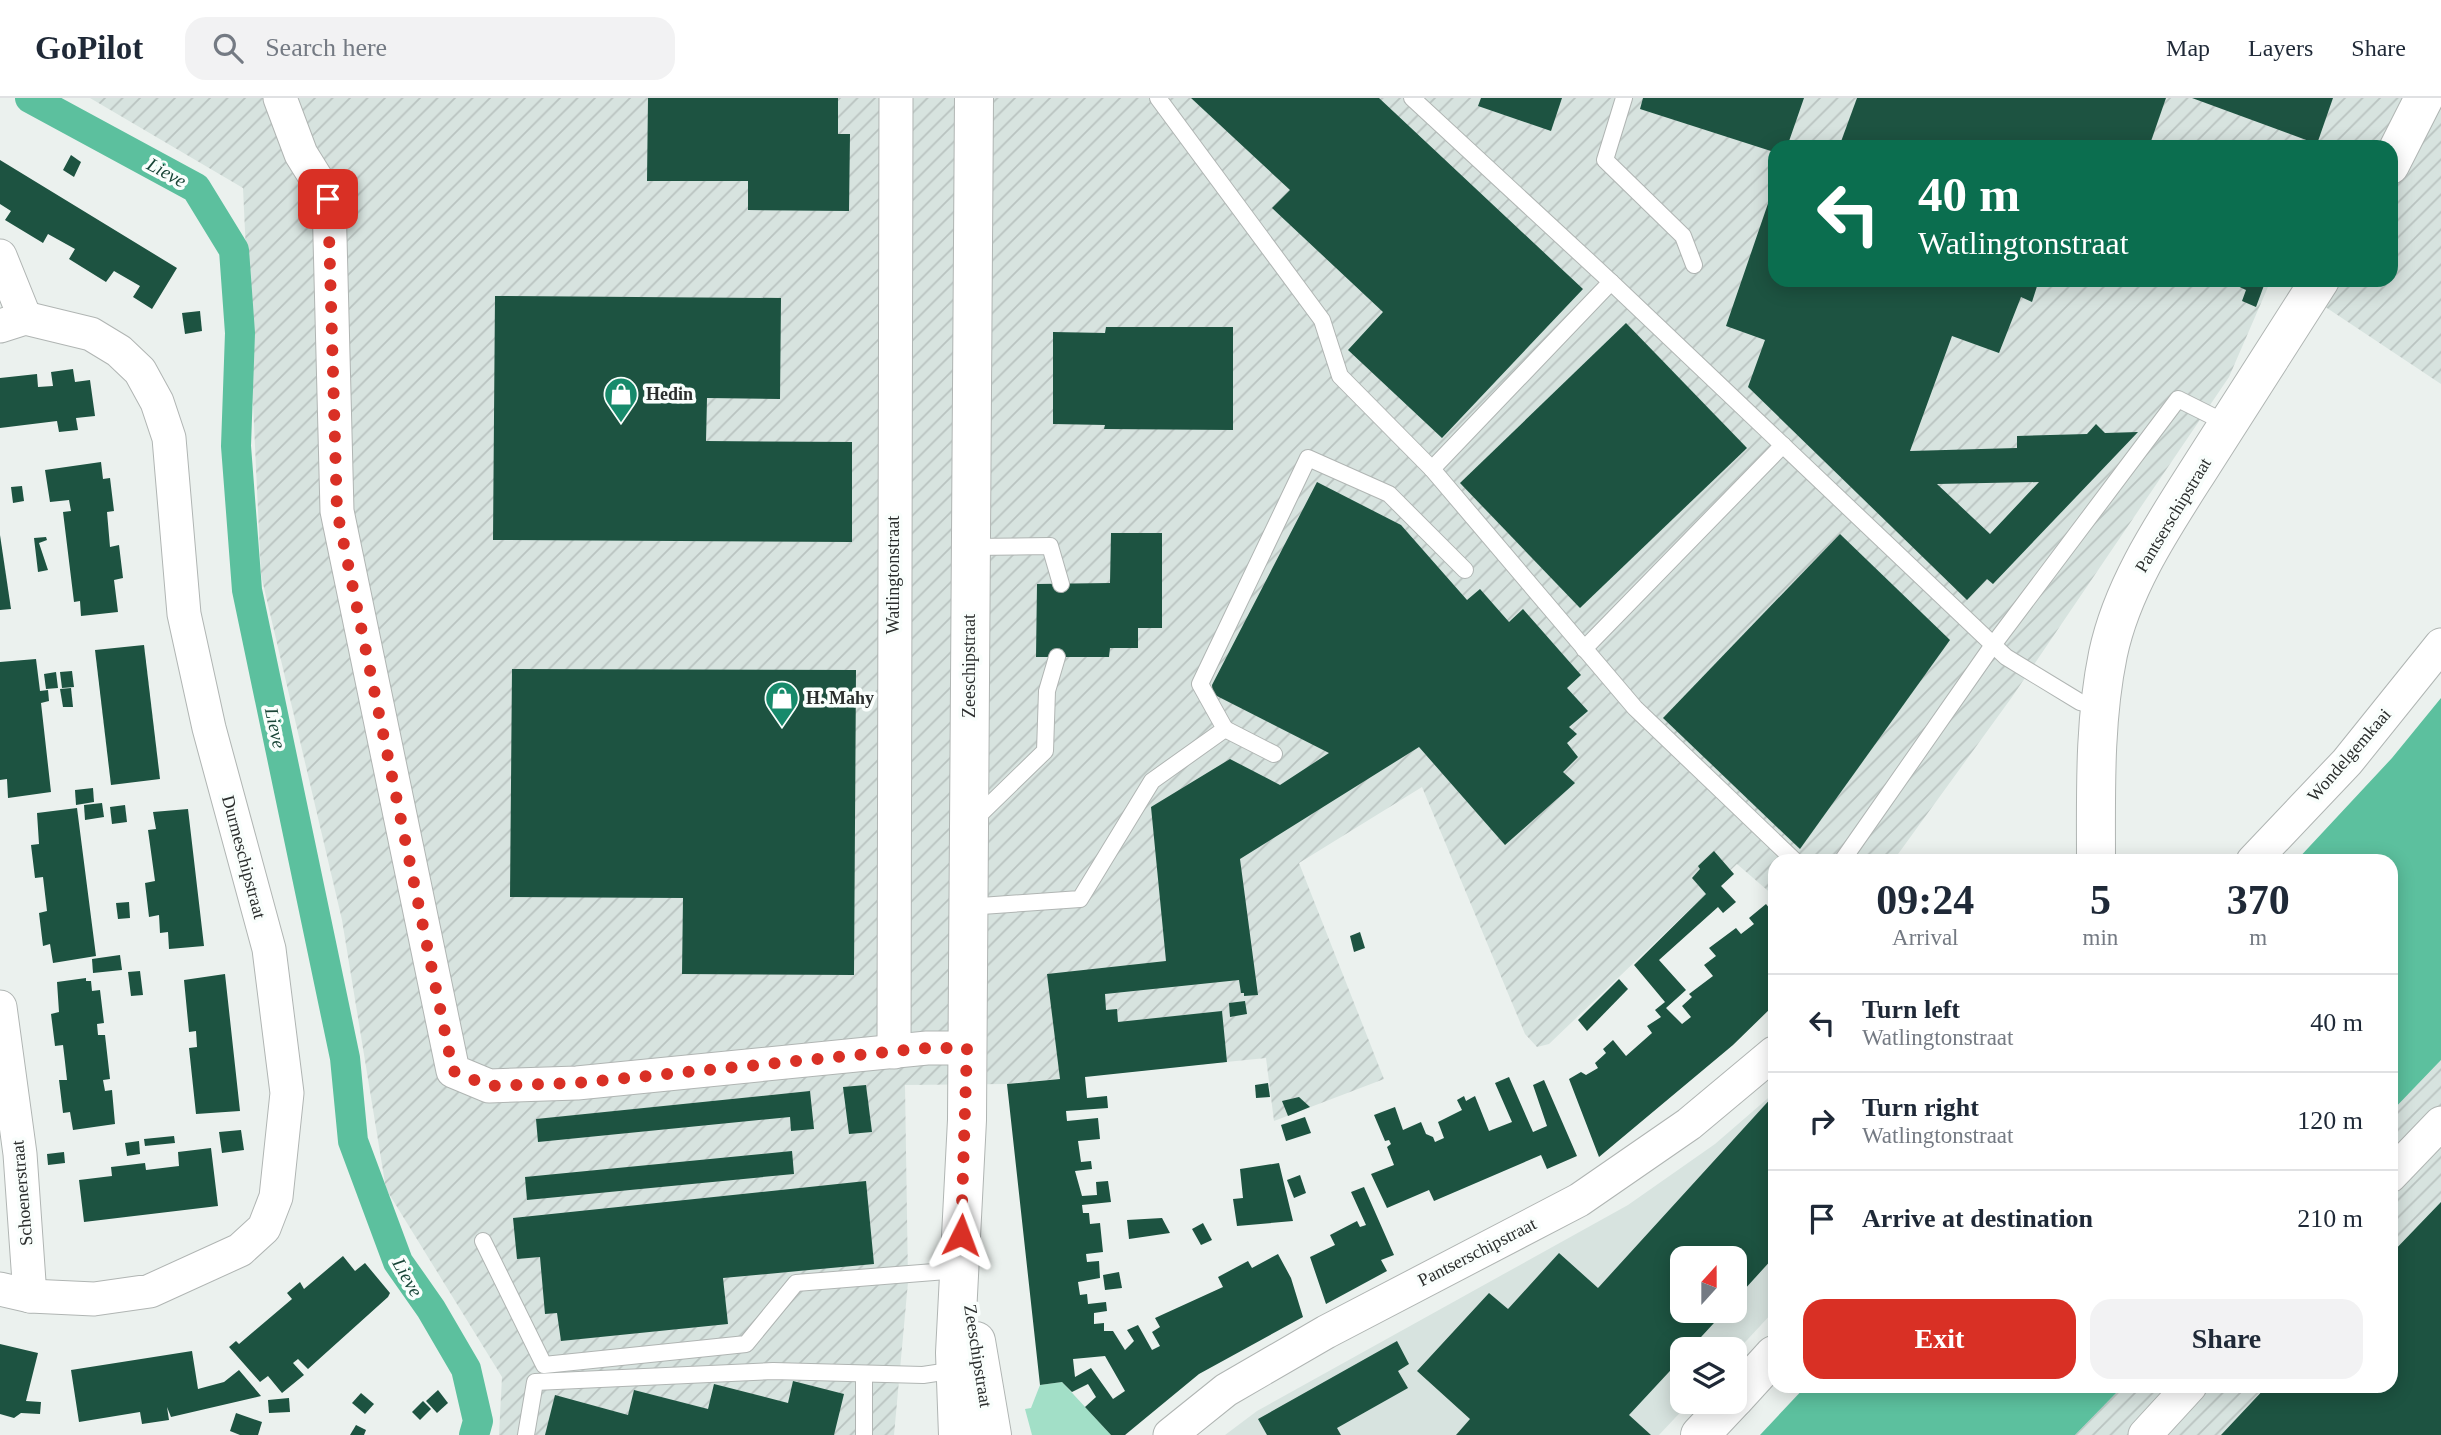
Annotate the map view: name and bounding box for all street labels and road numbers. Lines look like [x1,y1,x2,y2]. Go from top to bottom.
street label: Pantserschipstraat [2131,454,2215,576]
street label: Watlingtonstraat [883,516,903,634]
street label: Zeeschipstraat [959,614,979,718]
street label: Wondelgemkaai [2303,704,2395,806]
street label: Durmeschipstraat [218,793,270,921]
street label: Schoenerstraat [7,1139,37,1247]
street label: Pantserschipstraat [1415,1214,1539,1290]
street label: Zeeschipstraat [960,1303,996,1409]

